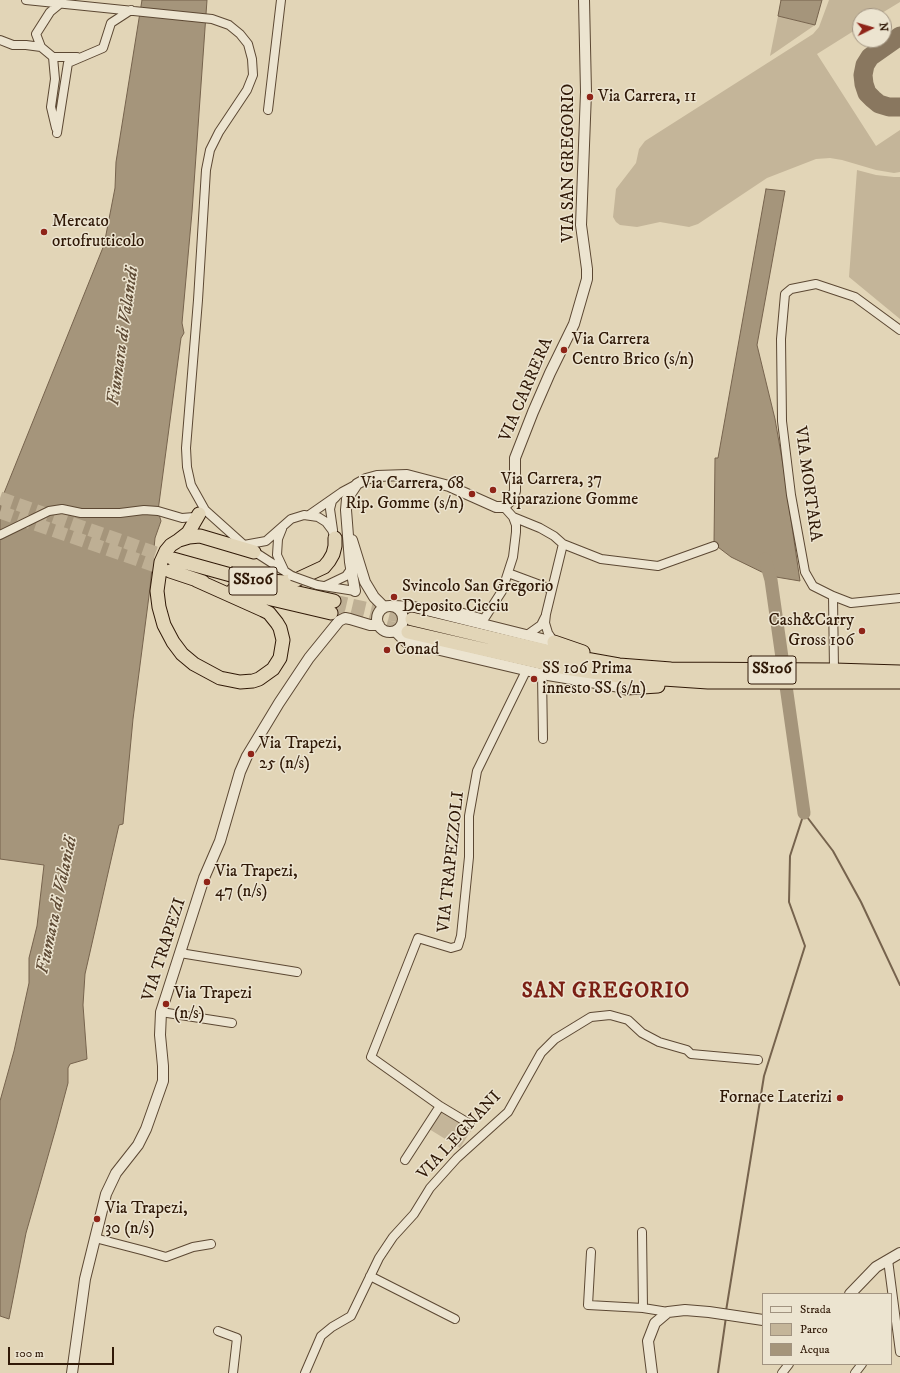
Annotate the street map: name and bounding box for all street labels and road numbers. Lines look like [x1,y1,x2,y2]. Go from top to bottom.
street label: VIA SAN GREGORIO [559,84,579,242]
street label: VIA CARRERA [496,335,558,445]
street label: VIA MORTARA [789,425,825,543]
road number: SS106 [229,567,277,595]
road number: SS106 [748,656,796,684]
street label: VIA TRAPEZZOLI [434,790,470,934]
street label: VIA TRAPEZI [139,896,191,1004]
street label: VIA LEGNANI [414,1087,506,1185]

